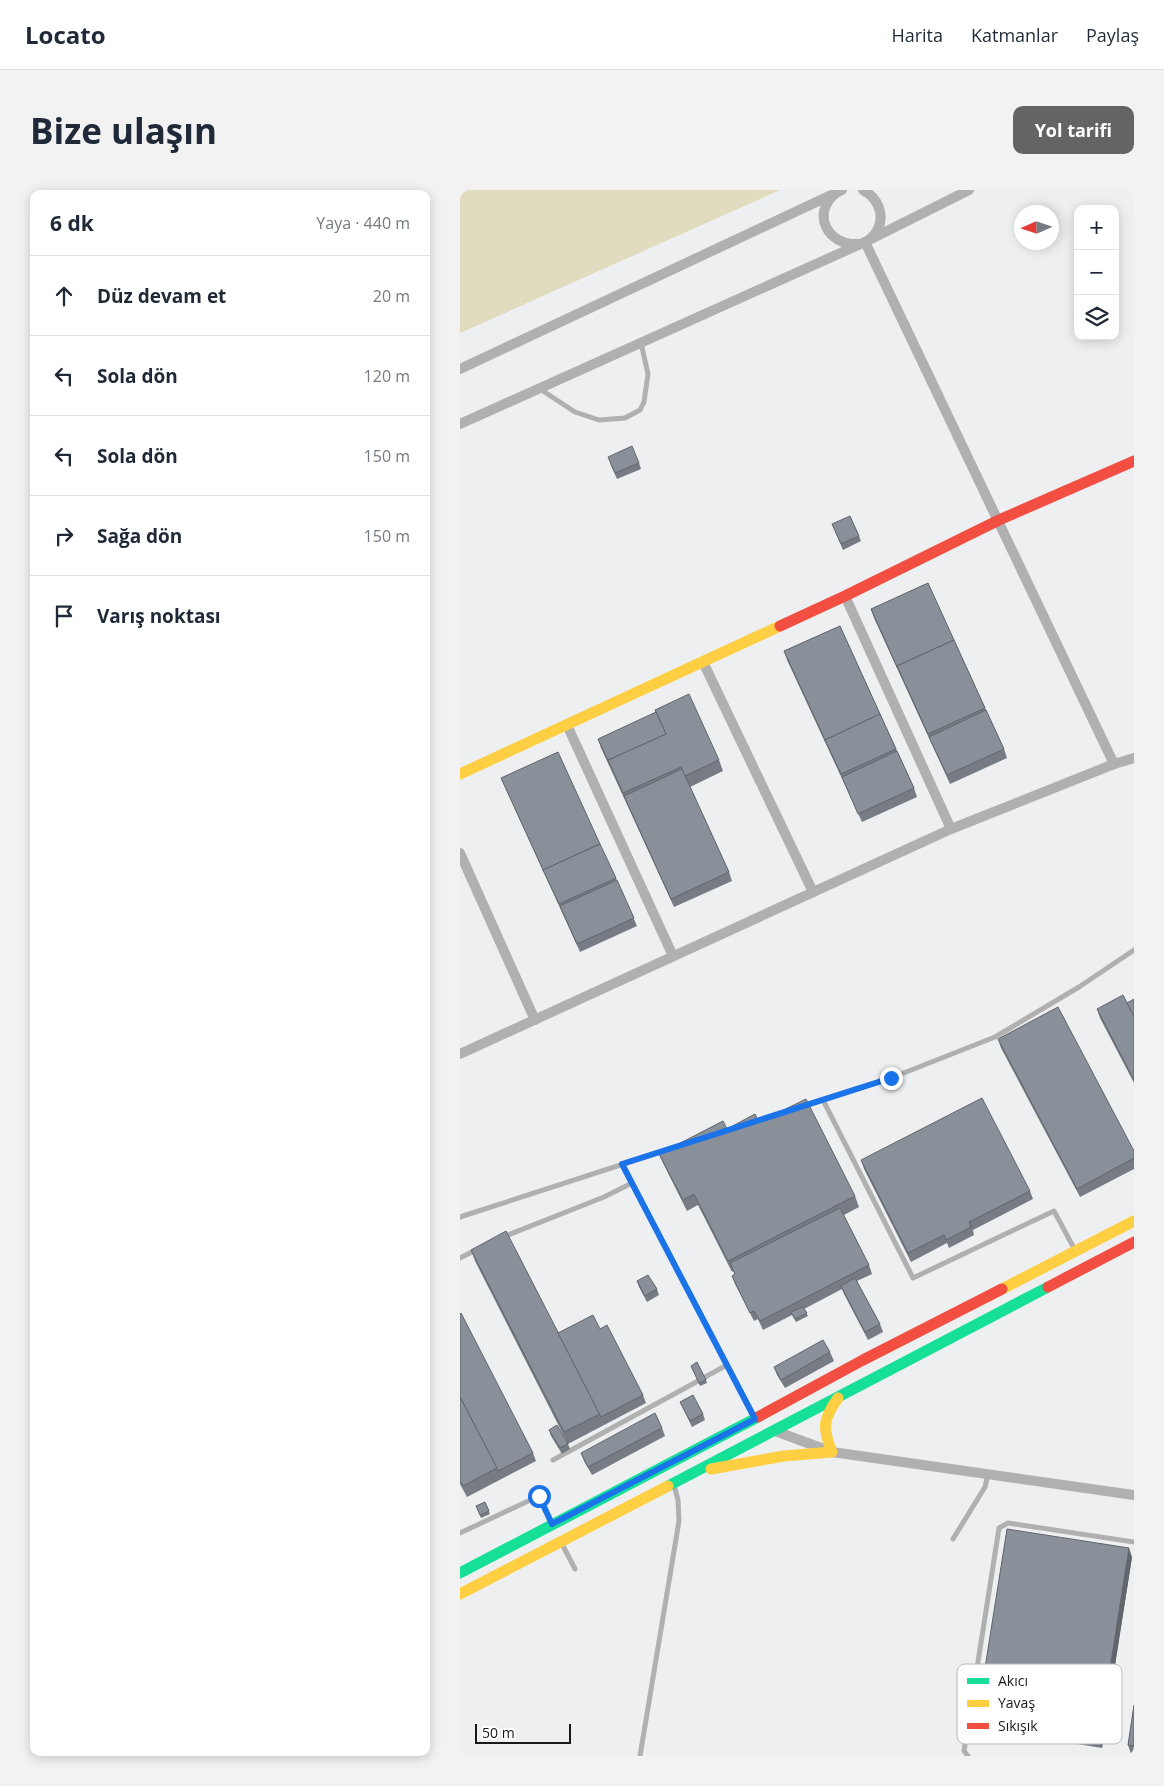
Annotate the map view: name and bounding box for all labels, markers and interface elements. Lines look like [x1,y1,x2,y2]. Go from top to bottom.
text: Locato [25,18,106,51]
text: Harita [891,23,943,47]
text: Katmanlar [971,23,1058,47]
text: Paylaş [1086,23,1139,47]
button: Yol tarifi [1013,106,1134,154]
text: Bize ulaşın [30,107,217,154]
north arrow [1014,205,1059,250]
map controls [1074,205,1119,340]
button: + [1074,205,1119,250]
text: 6 dk [50,209,94,237]
text: Yaya · 440 m [316,212,410,234]
button: − [1074,250,1119,295]
icon: ahead [50,282,78,310]
text: Düz devam et [97,283,226,309]
text: 20 m [373,285,410,307]
button: layers [1074,295,1119,340]
icon: left [50,362,78,390]
text: Sola dön [97,363,178,389]
text: 120 m [364,365,410,387]
icon: left [50,442,78,470]
text: Sola dön [97,443,178,469]
text: 150 m [364,445,410,467]
icon: right [50,522,78,550]
text: Sağa dön [97,523,182,549]
text: 150 m [364,525,410,547]
icon: arrive [50,602,78,630]
text: Varış noktası [97,603,221,629]
route end [880,1067,903,1090]
route start [528,1485,551,1508]
legend [957,1664,1122,1744]
text: Akıcı [998,1671,1028,1690]
text: Yavaş [998,1693,1035,1712]
text: Sıkışık [998,1716,1038,1735]
scale bar [475,1721,571,1744]
text: 50 m [482,1723,515,1742]

